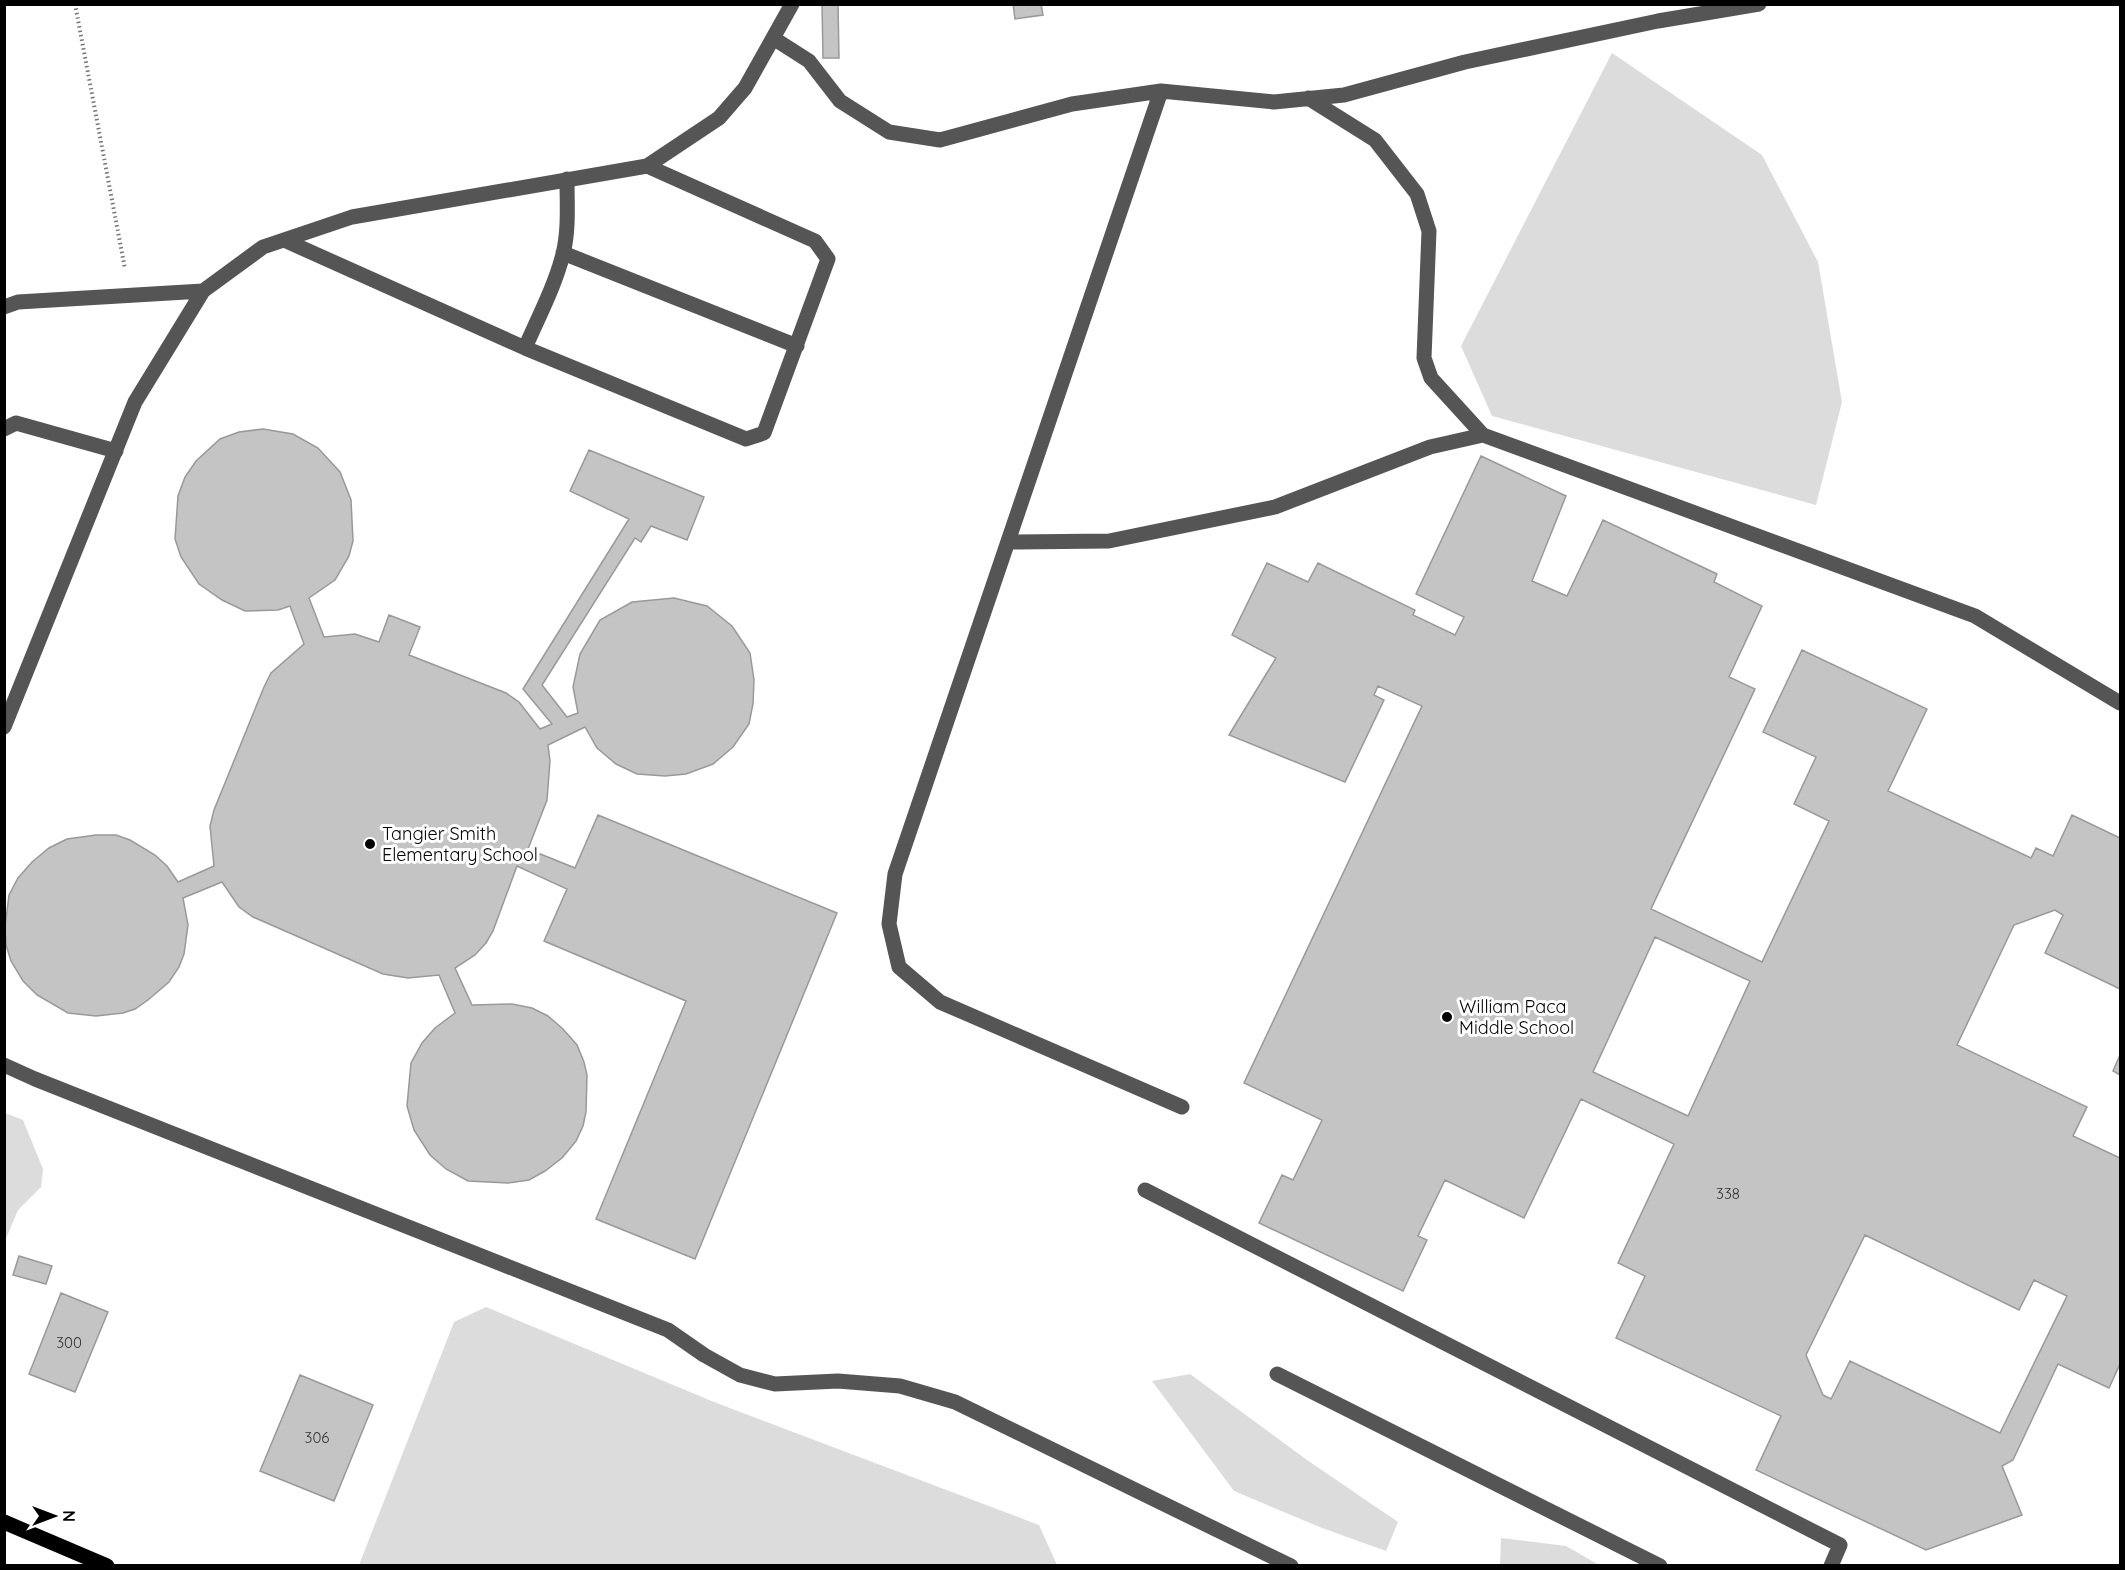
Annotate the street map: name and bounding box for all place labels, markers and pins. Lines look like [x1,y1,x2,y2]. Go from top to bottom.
place label: Tangier Smith Elementary School [382,822,538,866]
marker: Tangier Smith Elementary School [363,837,377,851]
place label: William Paca Middle School [1459,995,1574,1039]
marker: William Paca Middle School [1440,1010,1454,1024]

